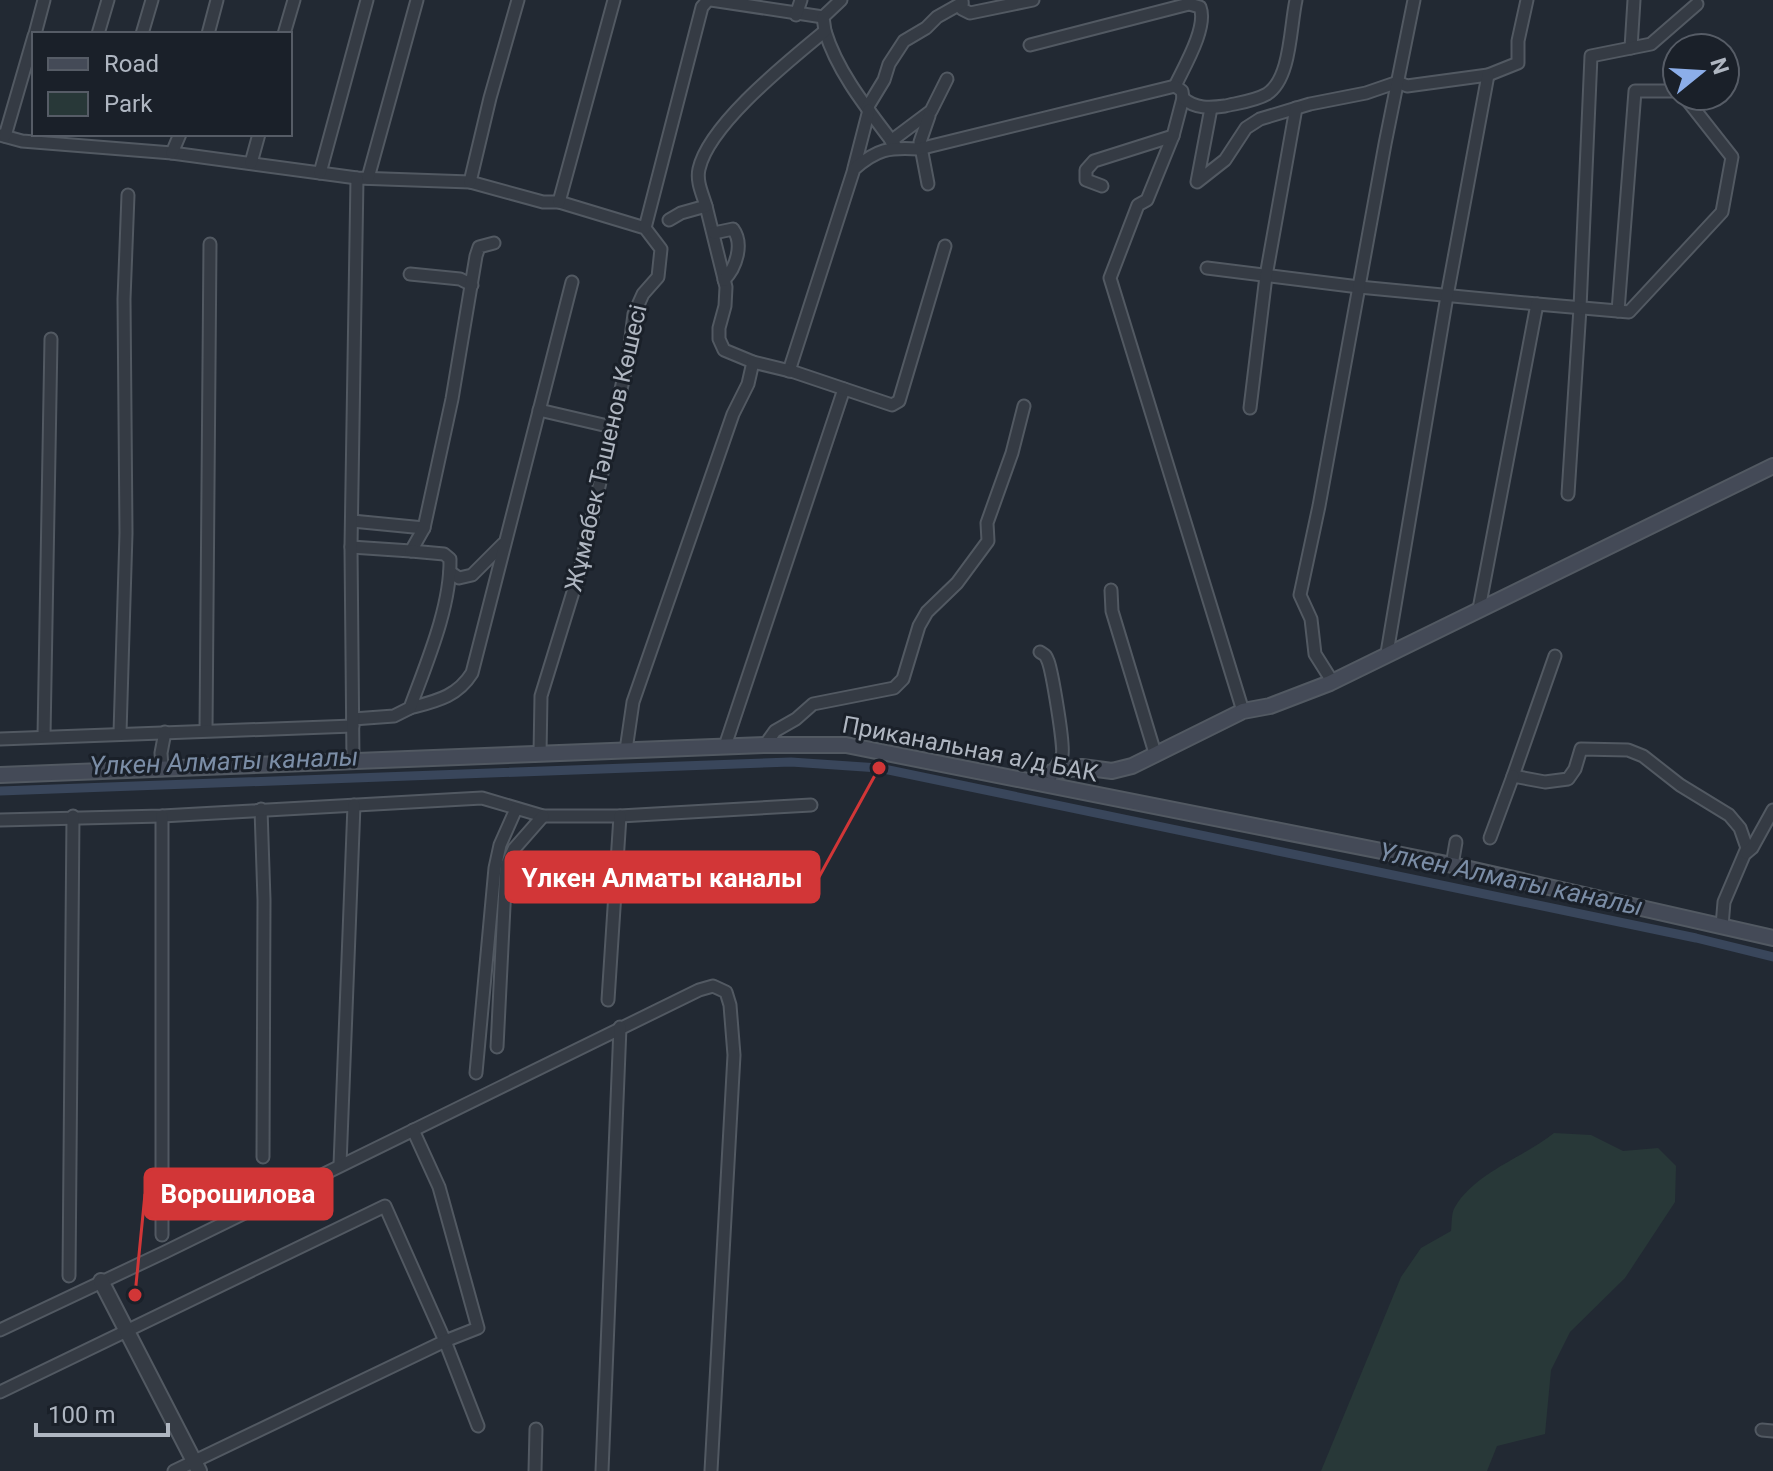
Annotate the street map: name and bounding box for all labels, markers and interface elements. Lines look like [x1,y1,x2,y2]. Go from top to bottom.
legend [32,32,292,136]
north arrow [1661,32,1741,112]
text: Road [104,50,159,78]
text: N [1705,55,1734,77]
text: Park [104,90,153,118]
street label: Жұмабек Тәшенов Көшесі [559,302,653,594]
street label: Приканальная а/д БАК [840,710,1101,788]
water label: Үлкен Алматы каналы [89,741,359,781]
water label: Үлкен Алматы каналы [1376,836,1646,922]
callout: Үлкен Алматы каналы [506,852,819,902]
text: Үлкен Алматы каналы [521,863,803,893]
callout: Ворошилова [145,1169,332,1219]
text: Ворошилова [161,1179,315,1209]
scale bar [36,1387,168,1437]
text: 100 m [48,1401,115,1429]

